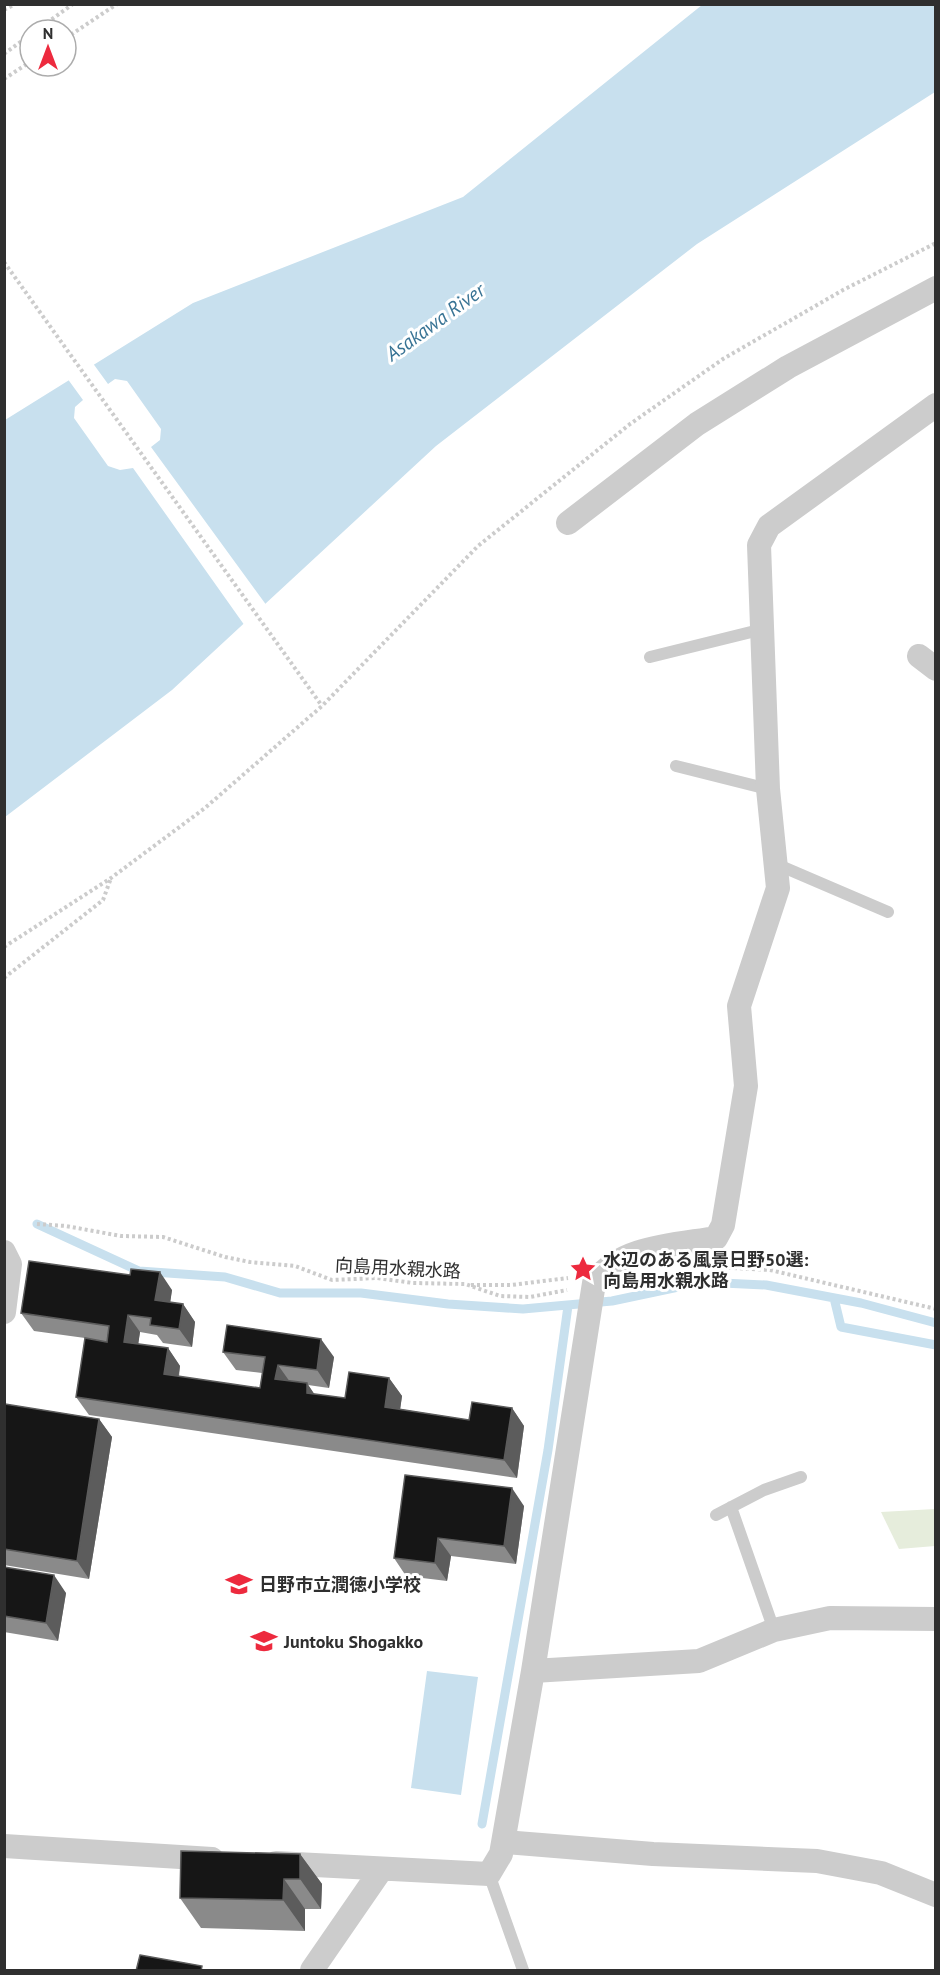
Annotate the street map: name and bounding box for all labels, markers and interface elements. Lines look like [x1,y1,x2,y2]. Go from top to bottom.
north arrow [18,18,78,78]
text: N [43,23,53,43]
water label: Asakawa River [379,276,491,367]
place label: 水辺のある風景日野50選: 向島用水親水路 [603,1248,808,1292]
street label: 向島用水親水路 [334,1253,462,1283]
place icon: 水辺のある風景日野50選: 向島用水親水路 [568,1254,598,1284]
school or university icon: 日野市立潤徳小学校 [224,1569,254,1599]
place label: 日野市立潤徳小学校 [259,1573,421,1596]
school or university icon: Juntoku Shogakko [249,1626,279,1656]
place label: Juntoku Shogakko [283,1630,423,1653]

